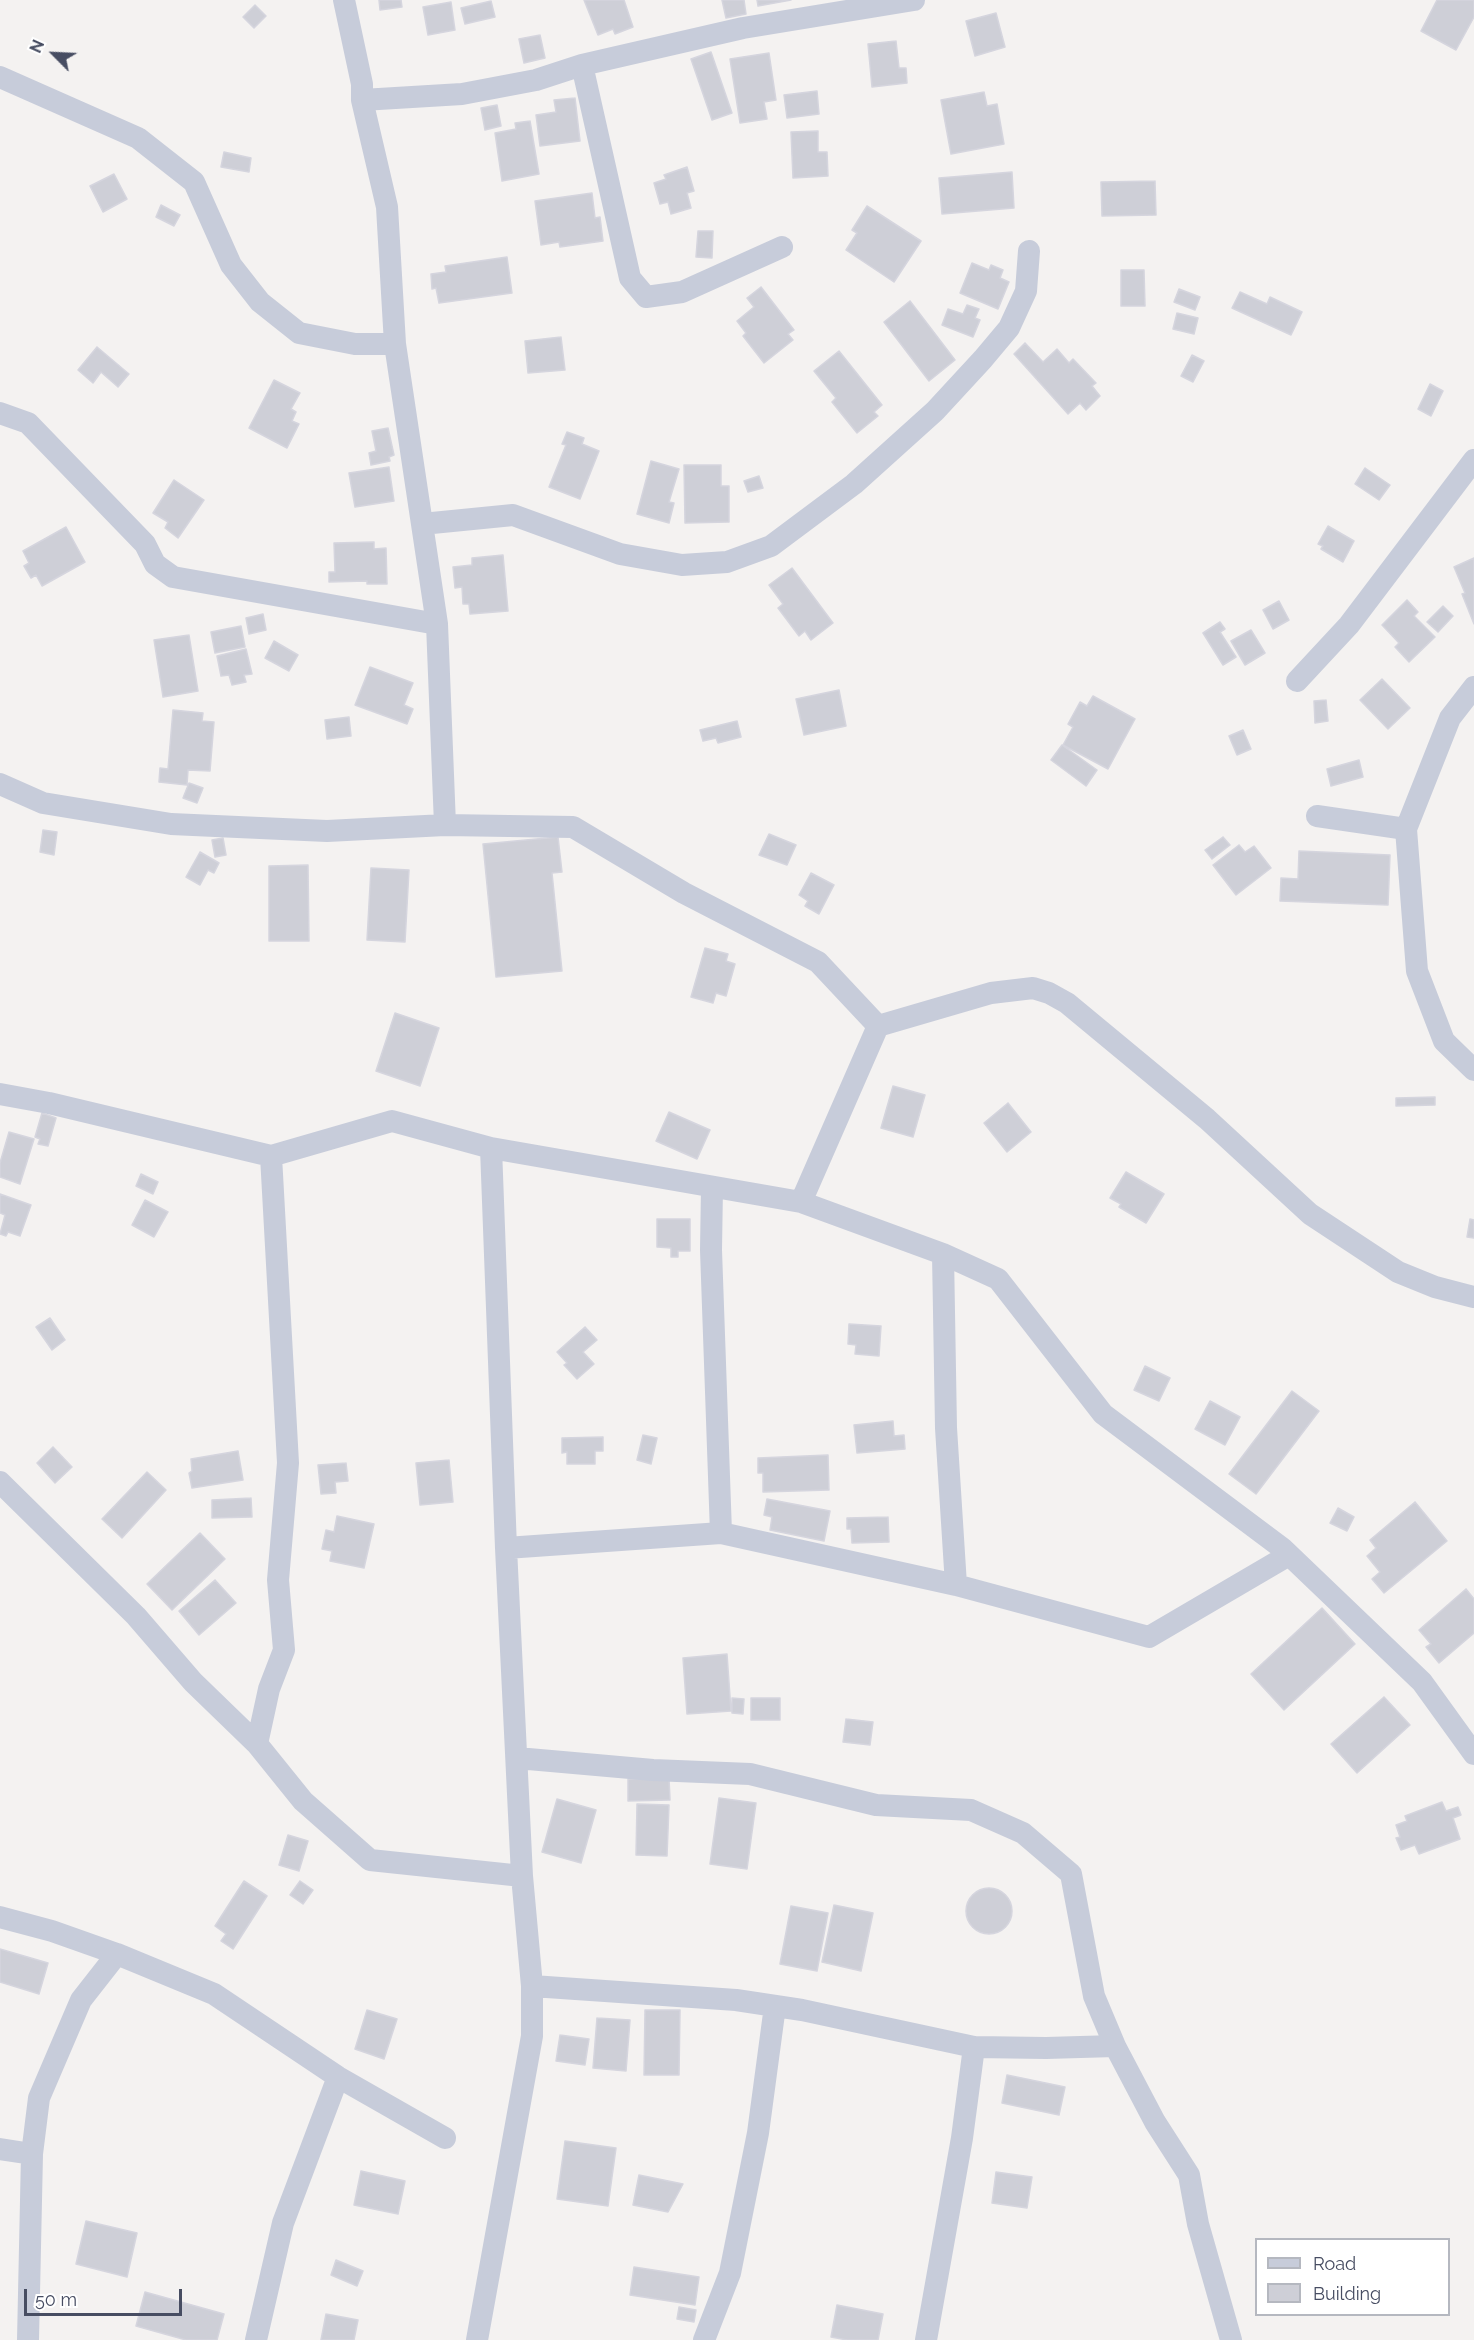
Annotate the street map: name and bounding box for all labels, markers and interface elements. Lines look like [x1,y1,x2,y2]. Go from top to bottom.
north arrow [24,24,84,84]
text: N [26,37,48,56]
legend [1255,2238,1450,2316]
text: Road [1313,2253,1356,2274]
scale bar [27,2277,184,2315]
text: Building [1313,2283,1381,2304]
text: 50 m [35,2289,77,2310]

